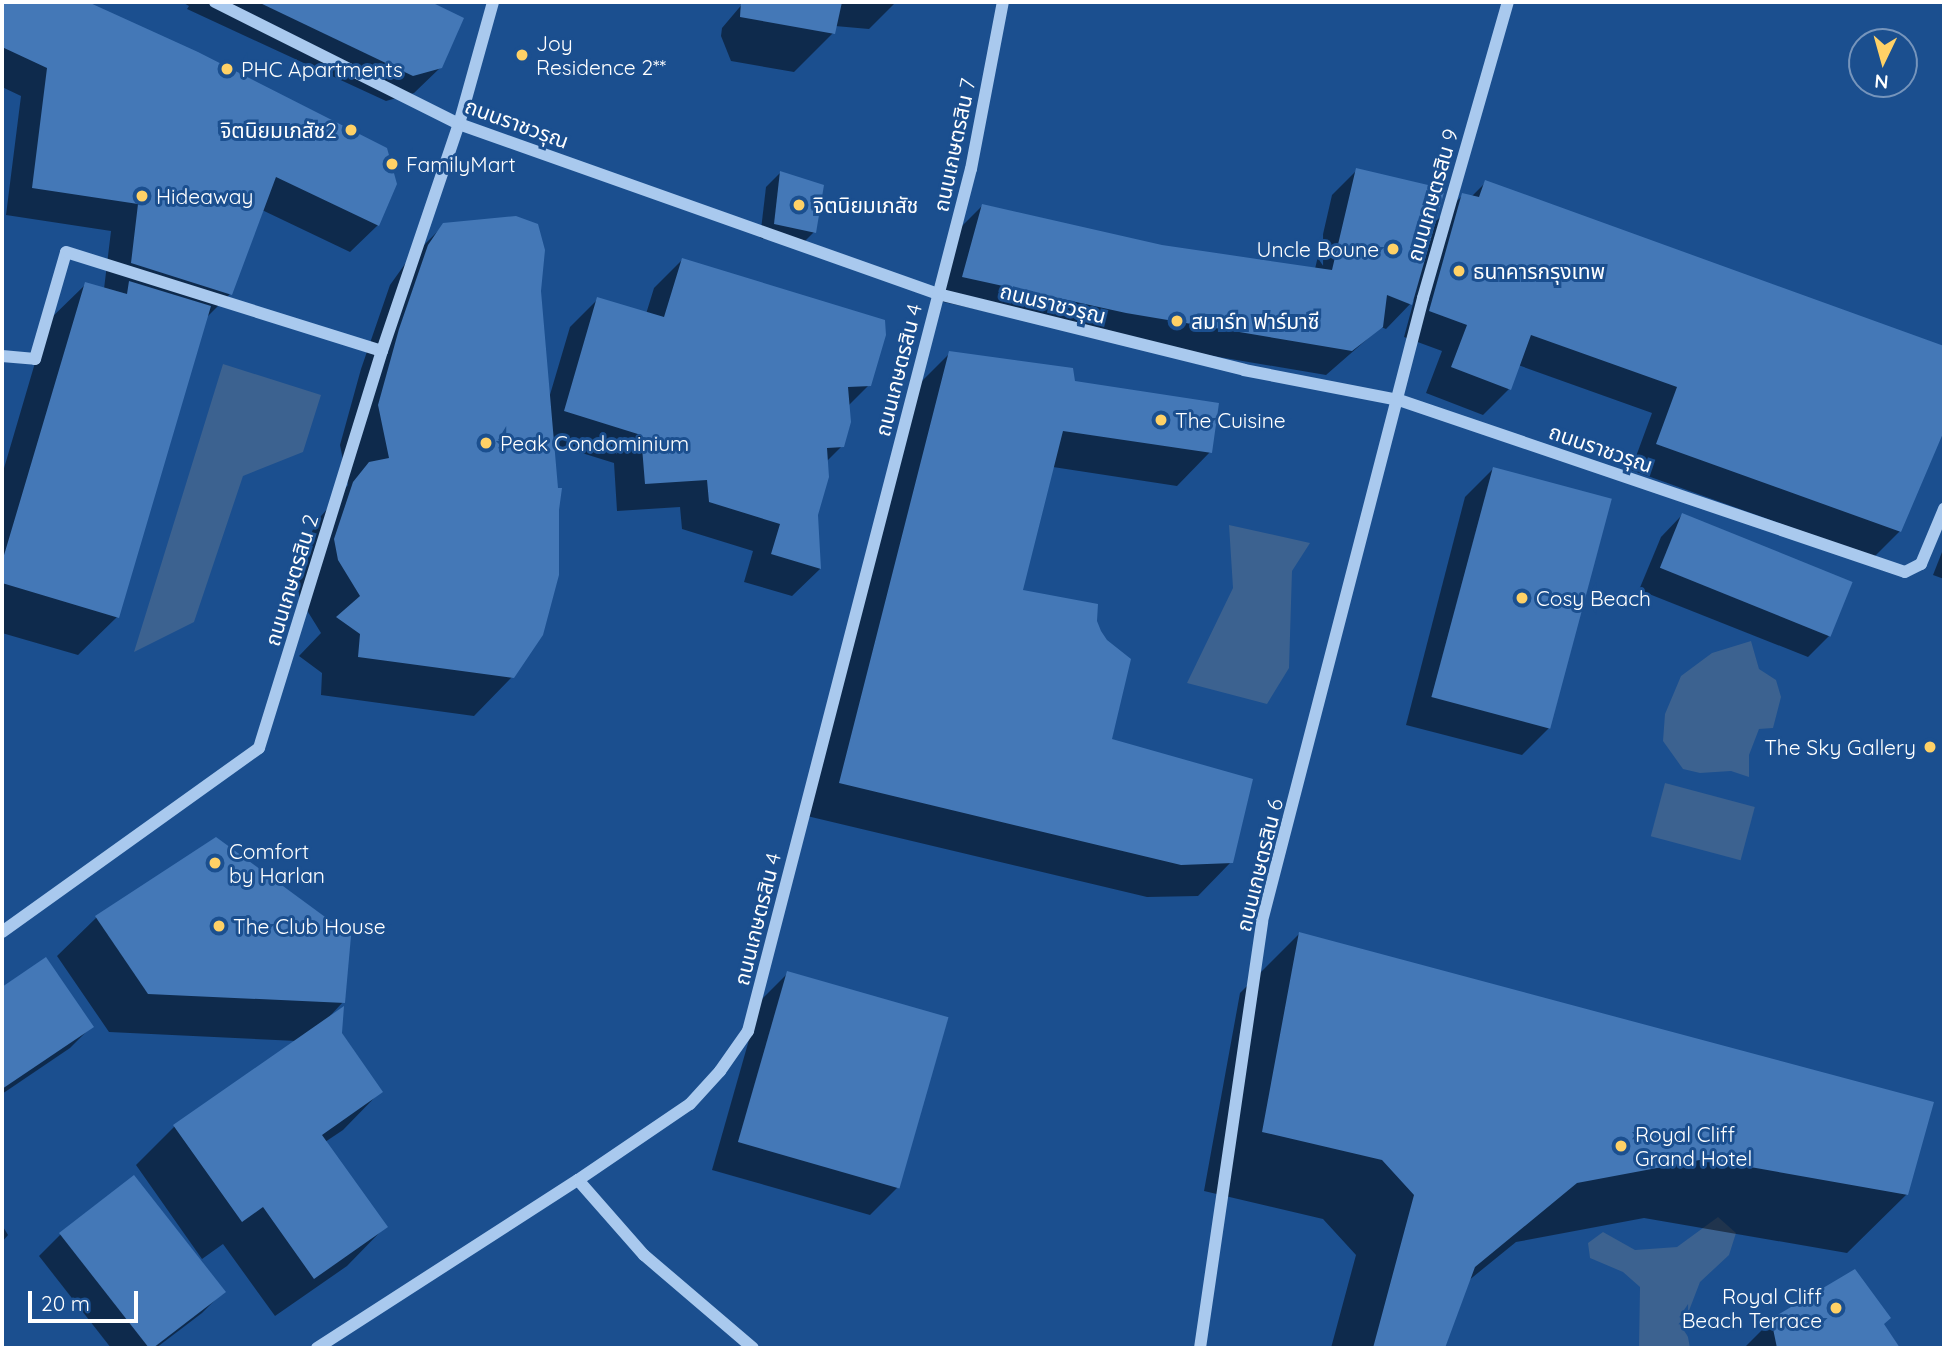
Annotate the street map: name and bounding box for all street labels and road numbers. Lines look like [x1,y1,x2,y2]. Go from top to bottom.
street label: ถนนเกษตรสิน 7 [928,76,980,214]
street label: ถนนราชวรุณ [462,93,572,153]
street label: ถนนเกษตรสิน 9 [1401,126,1463,264]
street label: ถนนราชวรุณ [997,278,1109,328]
street label: ถนนเกษตรสิน 4 [869,301,927,439]
street label: ถนนราชวรุณ [1546,418,1656,478]
street label: ถนนเกษตรสิน 2 [259,511,323,649]
street label: ถนนเกษตรสิน 6 [1230,796,1288,934]
street label: ถนนเกษตรสิน 4 [728,850,786,988]

